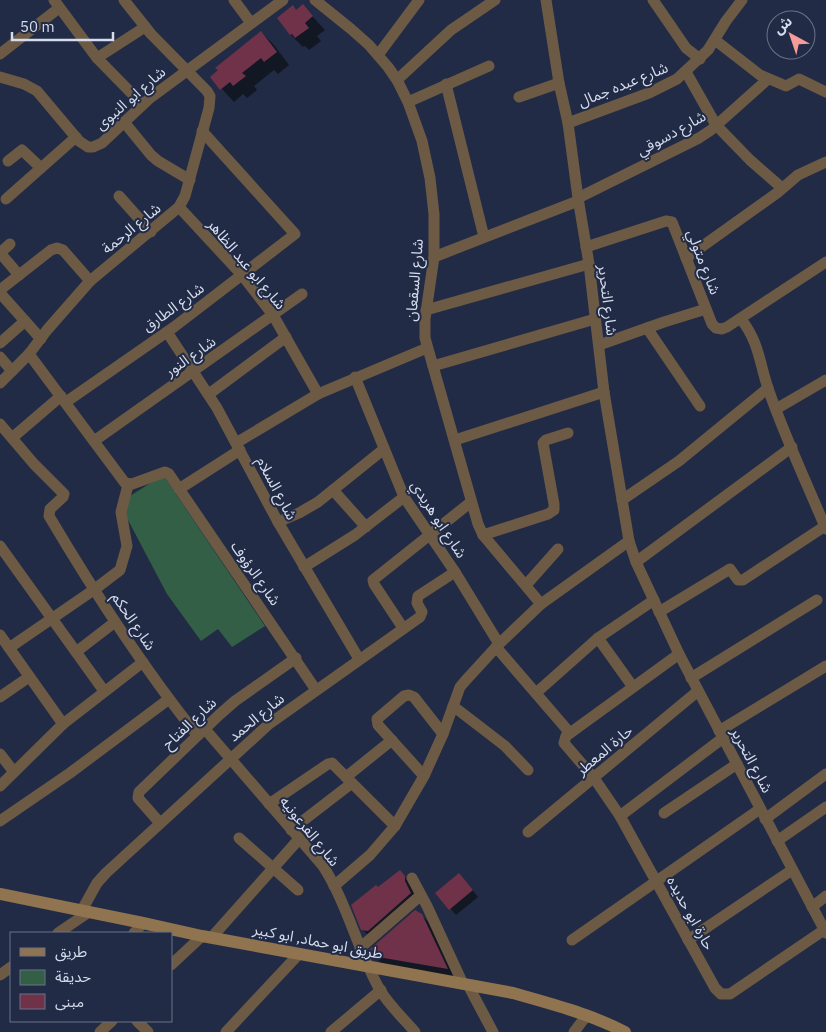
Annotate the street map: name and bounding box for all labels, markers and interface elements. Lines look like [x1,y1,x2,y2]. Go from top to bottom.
scale bar [12,10,114,42]
north arrow [766,10,816,60]
text: ش [770,12,796,38]
text: 50 m [20,17,55,36]
street label: شارع عبده جمال [575,57,672,113]
street label: شارع ابو النبوى [91,62,171,136]
street label: شارع دسوقي [633,106,711,162]
street label: شارع الرحمة [98,198,166,260]
street label: شارع ابو عبد الظاهر [201,214,291,315]
street label: شارع متولي [680,227,725,299]
street label: شارع السقعان [401,238,430,322]
street label: شارع التحرير [591,262,622,337]
street label: شارع الطارق [138,278,210,338]
street label: شارع النور [160,331,221,383]
street label: شارع السلام [250,453,302,525]
street label: شارع ابو هريدي [404,477,471,563]
street label: شارع الرؤوف [224,537,285,611]
street label: شارع الحكم [105,588,160,655]
street label: شارع الحمد [224,689,290,748]
street label: شارع الفتاح [158,693,222,755]
street label: حارة المعطر [571,721,636,780]
street label: شارع التحرير [724,723,777,798]
street label: شارع الفرعونيه [274,792,344,872]
street label: حارة ابو حديده [663,873,719,953]
street label: طريق ابو حماد, ابو كبير [250,919,384,964]
legend [10,932,172,1022]
text: طريق [55,942,87,962]
text: حديقة [55,967,91,986]
text: مبنى [55,992,84,1011]

